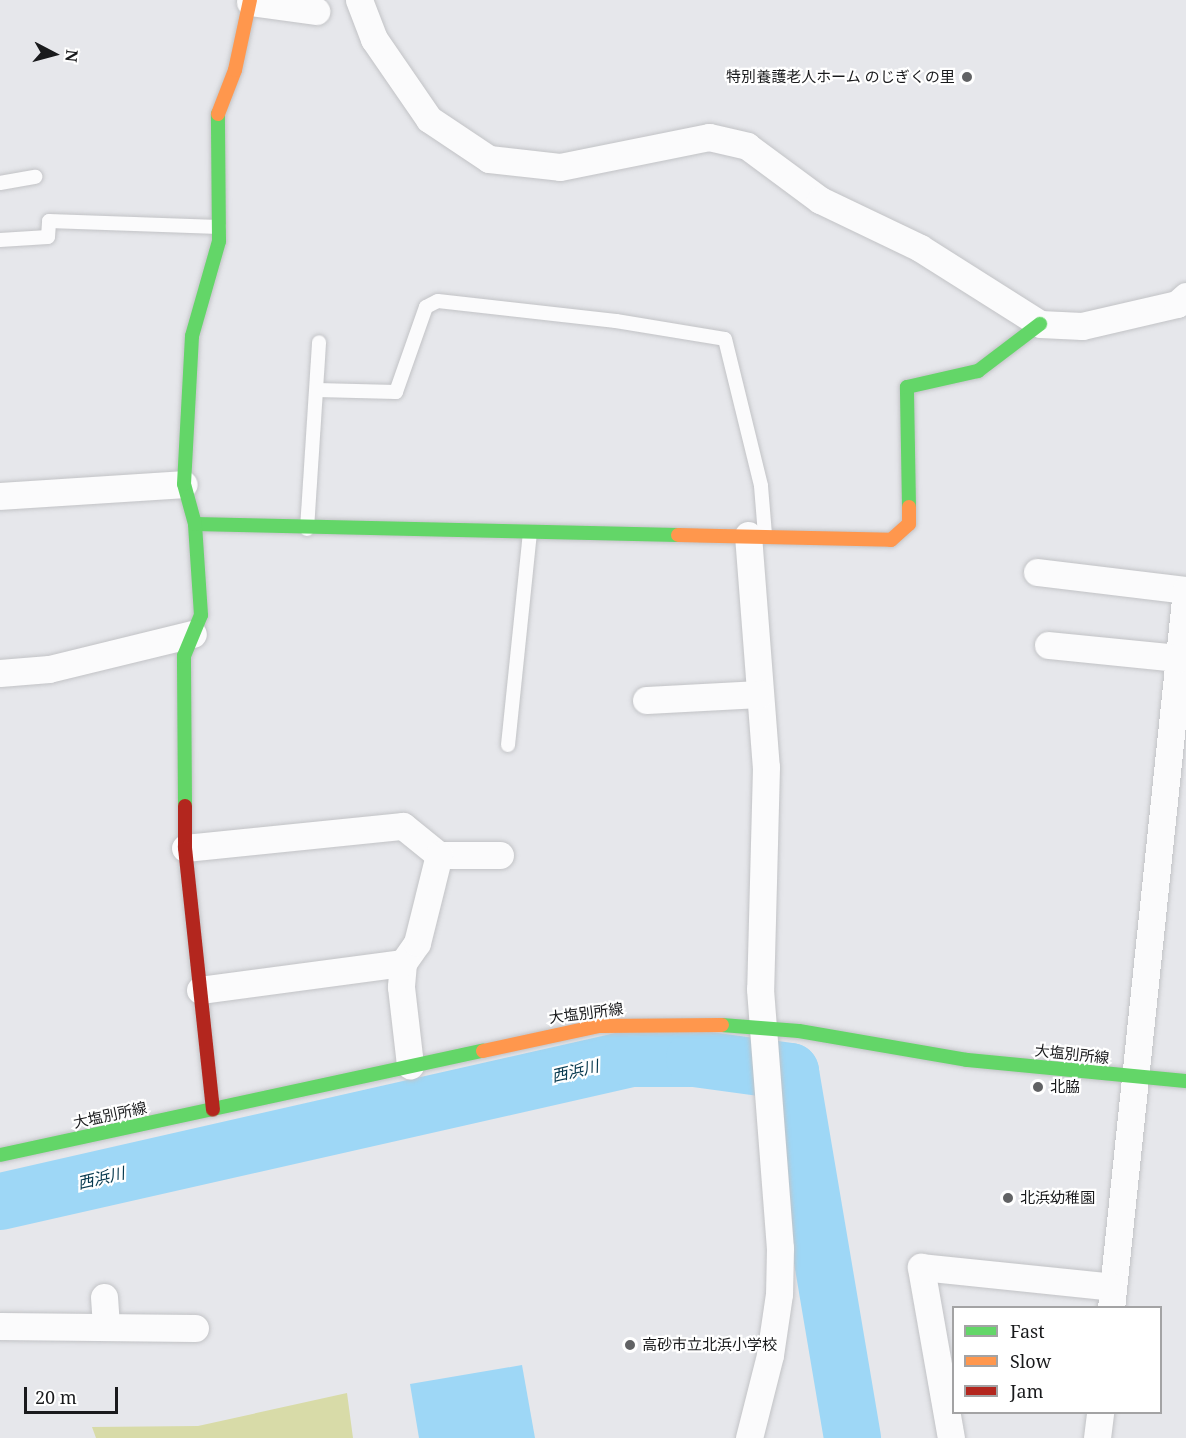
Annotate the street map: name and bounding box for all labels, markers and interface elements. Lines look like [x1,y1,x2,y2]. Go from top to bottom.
north arrow [24,24,84,84]
text: N [60,48,84,63]
place label: 特別養護老人ホーム のじぎくの里 [726,68,955,86]
marker: 特別養護老人ホーム のじぎくの里 [960,70,974,84]
street label: 大塩別所線 [548,999,624,1027]
street label: 大塩別所線 [1034,1041,1110,1067]
water label: 西浜川 [549,1056,601,1086]
place label: 北脇 [1050,1078,1080,1096]
marker: 北脇 [1031,1080,1045,1094]
street label: 大塩別所線 [71,1098,149,1132]
water label: 西浜川 [75,1163,127,1193]
place label: 北浜幼稚園 [1020,1189,1095,1207]
marker: 北浜幼稚園 [1001,1191,1015,1205]
legend [952,1306,1162,1414]
text: Fast [1010,1319,1045,1343]
place label: 高砂市立北浜小学校 [642,1336,777,1354]
marker: 高砂市立北浜小学校 [623,1338,637,1352]
text: Slow [1010,1349,1051,1373]
scale bar [27,1375,122,1413]
text: Jam [1010,1379,1044,1403]
text: 20 m [35,1385,77,1409]

